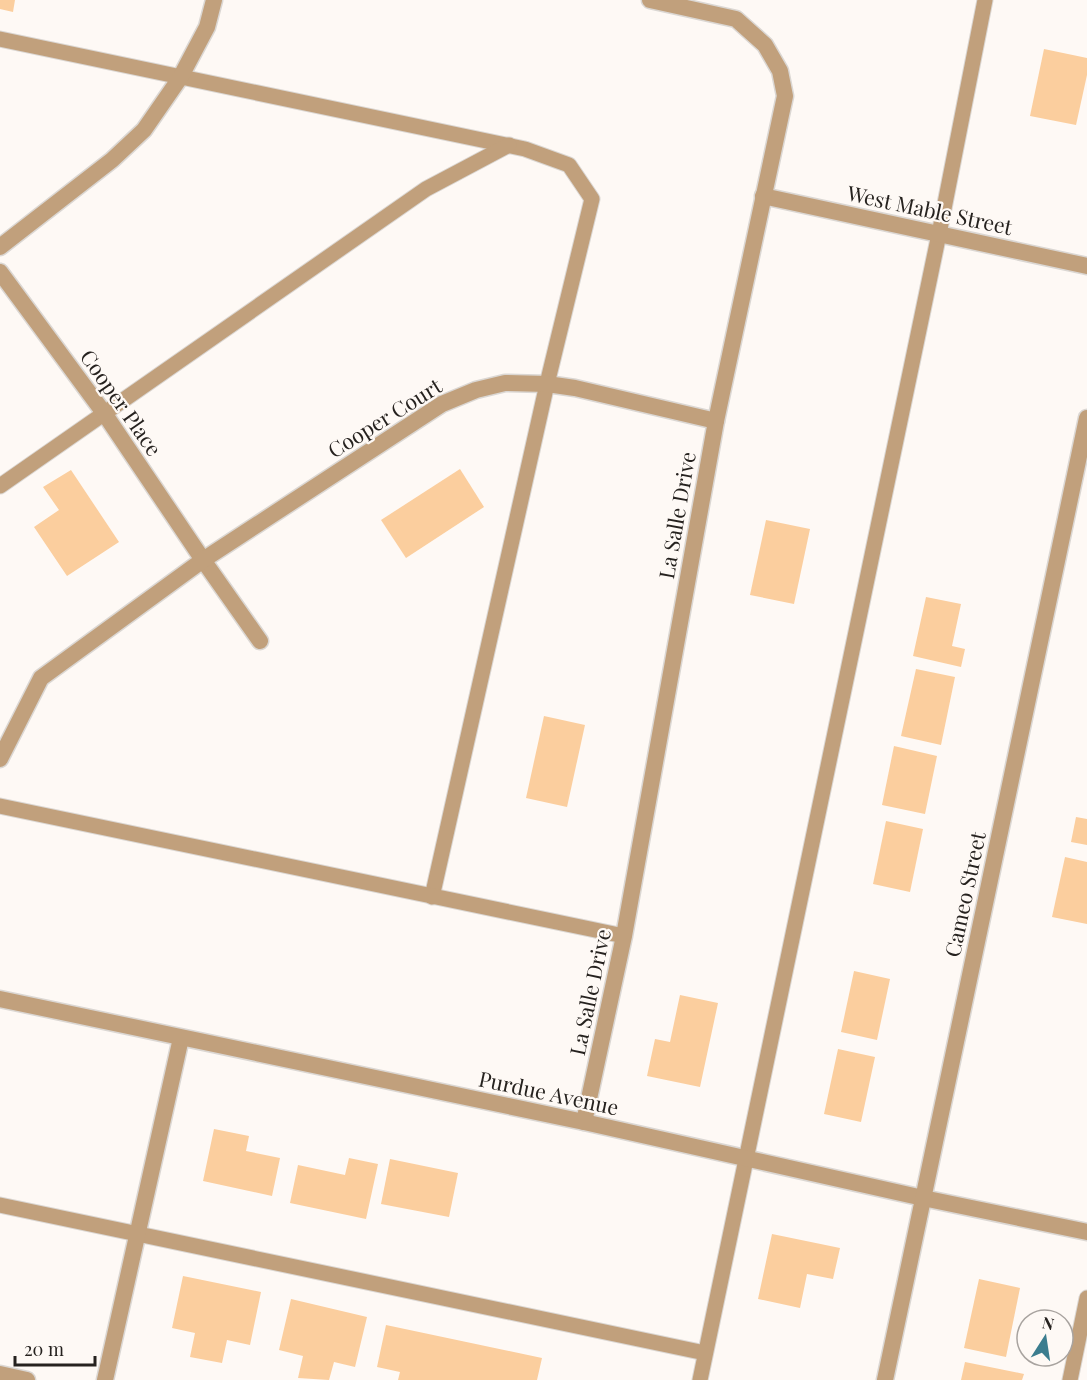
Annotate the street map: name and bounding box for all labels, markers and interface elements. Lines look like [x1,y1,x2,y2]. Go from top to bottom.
street label: West Mable Street [844,178,1016,240]
street label: Cooper Place [75,343,169,461]
street label: Cooper Court [322,371,447,463]
street label: La Salle Drive [651,449,701,581]
street label: Cameo Street [937,828,991,959]
street label: La Salle Drive [562,926,616,1058]
street label: Purdue Avenue [477,1064,621,1120]
north arrow [1015,1308,1075,1368]
text: N [1040,1311,1056,1334]
scale bar [15,1329,94,1367]
text: 20 m [24,1337,64,1361]

